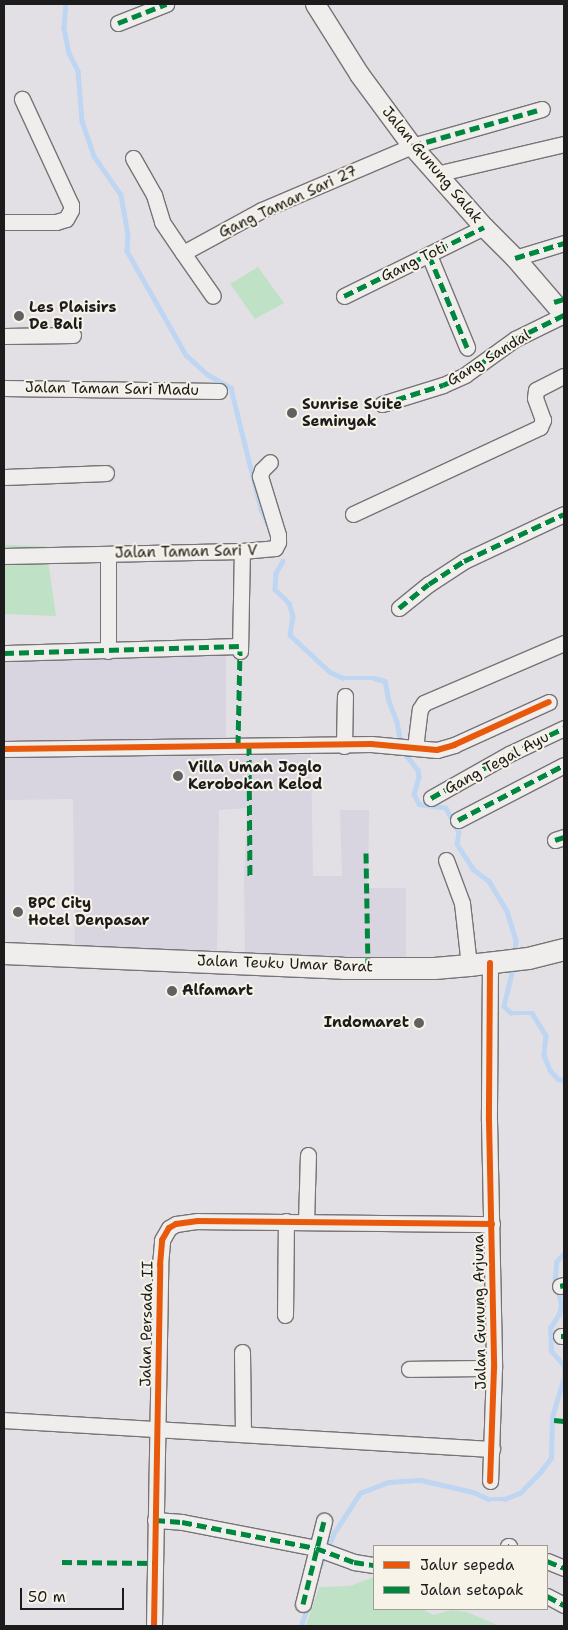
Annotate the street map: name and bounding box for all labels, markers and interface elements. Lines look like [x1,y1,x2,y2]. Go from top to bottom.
street label: Jalan Gunung Salak [378,103,486,227]
street label: Gang Taman Sari 27 [216,162,360,242]
street label: Gang Toti [378,238,450,286]
place label: Les Plaisirs De Bali [29,298,116,333]
marker: Les Plaisirs De Bali [13,310,25,322]
street label: Gang Sandal [444,326,534,390]
street label: Jalan Taman Sari Madu [25,378,199,400]
place label: Sunrise Suite Seminyak [302,395,402,430]
marker: Sunrise Suite Seminyak [286,407,298,419]
street label: Jalan Taman Sari V [114,542,258,562]
street label: Gang Tegal Ayu [442,728,552,798]
place label: Villa Umah Joglo Kerobokan Kelod [188,758,322,793]
marker: Villa Umah Joglo Kerobokan Kelod [172,770,184,782]
place label: BPC City Hotel Denpasar [28,894,150,929]
marker: BPC City Hotel Denpasar [12,906,24,918]
street label: Jalan Teuku Umar Barat [197,952,373,976]
place label: Alfamart [182,982,253,1000]
marker: Alfamart [166,985,178,997]
place label: Indomaret [324,1014,409,1032]
marker: Indomaret [413,1017,425,1029]
street label: Jalan Gunung Arjuna [470,1234,490,1390]
street label: Jalan Persada II [137,1261,157,1387]
legend [373,1545,548,1610]
text: Jalur sepeda [420,1555,514,1575]
scale bar [22,1578,126,1610]
text: Jalan setapak [420,1580,524,1600]
text: 50 m [28,1587,66,1607]

